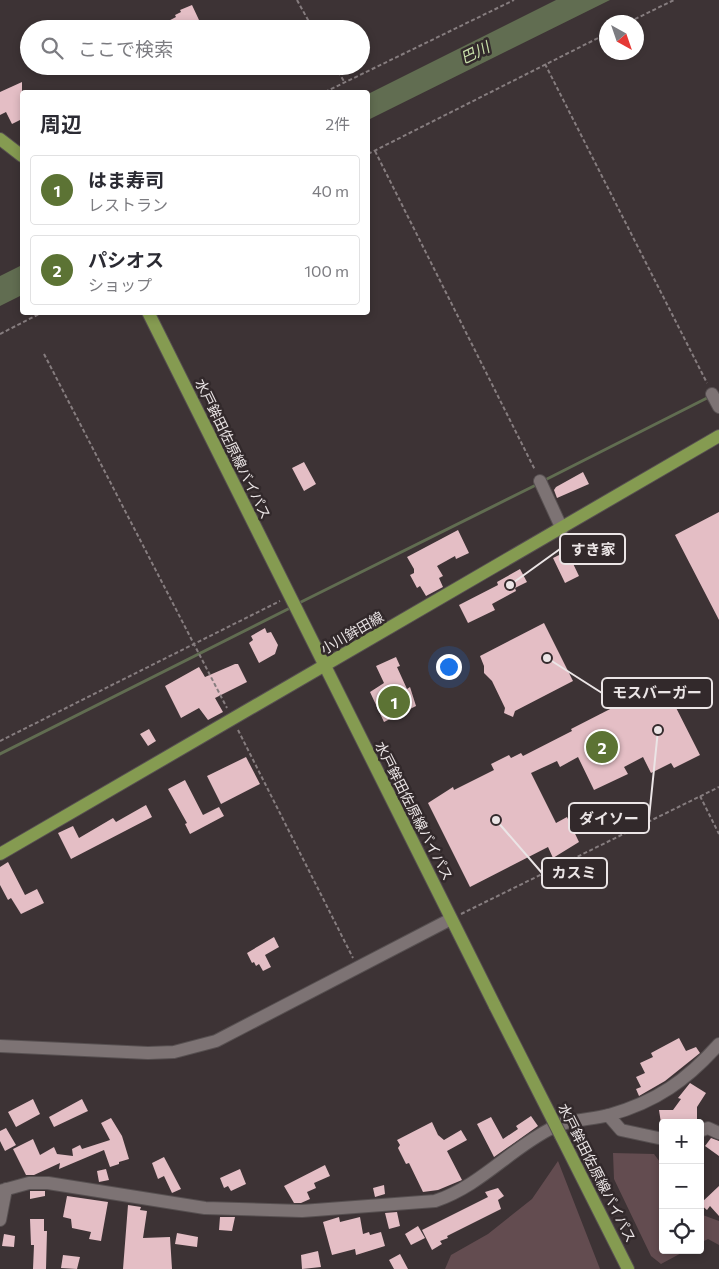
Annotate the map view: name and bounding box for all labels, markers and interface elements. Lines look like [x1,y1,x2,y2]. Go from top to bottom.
north arrow [599,15,644,60]
search box [20,20,370,75]
icon: search [38,34,66,62]
text: ここで検索 [78,37,173,60]
water label: 巴川 [457,37,494,67]
text: 周辺 [40,111,82,136]
text: 2件 [325,114,350,133]
text: はま寿司 [88,168,164,191]
text: 1 [53,181,61,200]
text: 40 m [312,181,349,200]
text: レストラン [88,195,168,214]
text: パシオス [88,248,164,271]
text: 2 [52,261,62,280]
text: 100 m [304,261,349,280]
text: ショップ [88,275,152,294]
street label: 水戸鉾田佐原線バイパス [192,376,275,522]
callout: すき家 [560,534,625,564]
text: すき家 [570,540,616,558]
street label: 小川鉾田線 [317,608,386,657]
your location [436,654,462,680]
callout: モスバーガー [602,678,712,708]
pin: 1 [378,683,410,721]
text: モスバーガー [612,683,702,701]
pin: 2 [586,728,618,766]
street label: 水戸鉾田佐原線バイパス [372,738,457,883]
callout: ダイソー [569,803,649,833]
text: ダイソー [579,809,639,827]
callout: カスミ [542,858,607,888]
text: カスミ [551,863,597,881]
street label: 水戸鉾田佐原線バイパス [555,1100,640,1245]
map controls [659,1119,704,1254]
button: + [659,1119,704,1164]
button: − [659,1164,704,1209]
button: locate [659,1209,704,1254]

